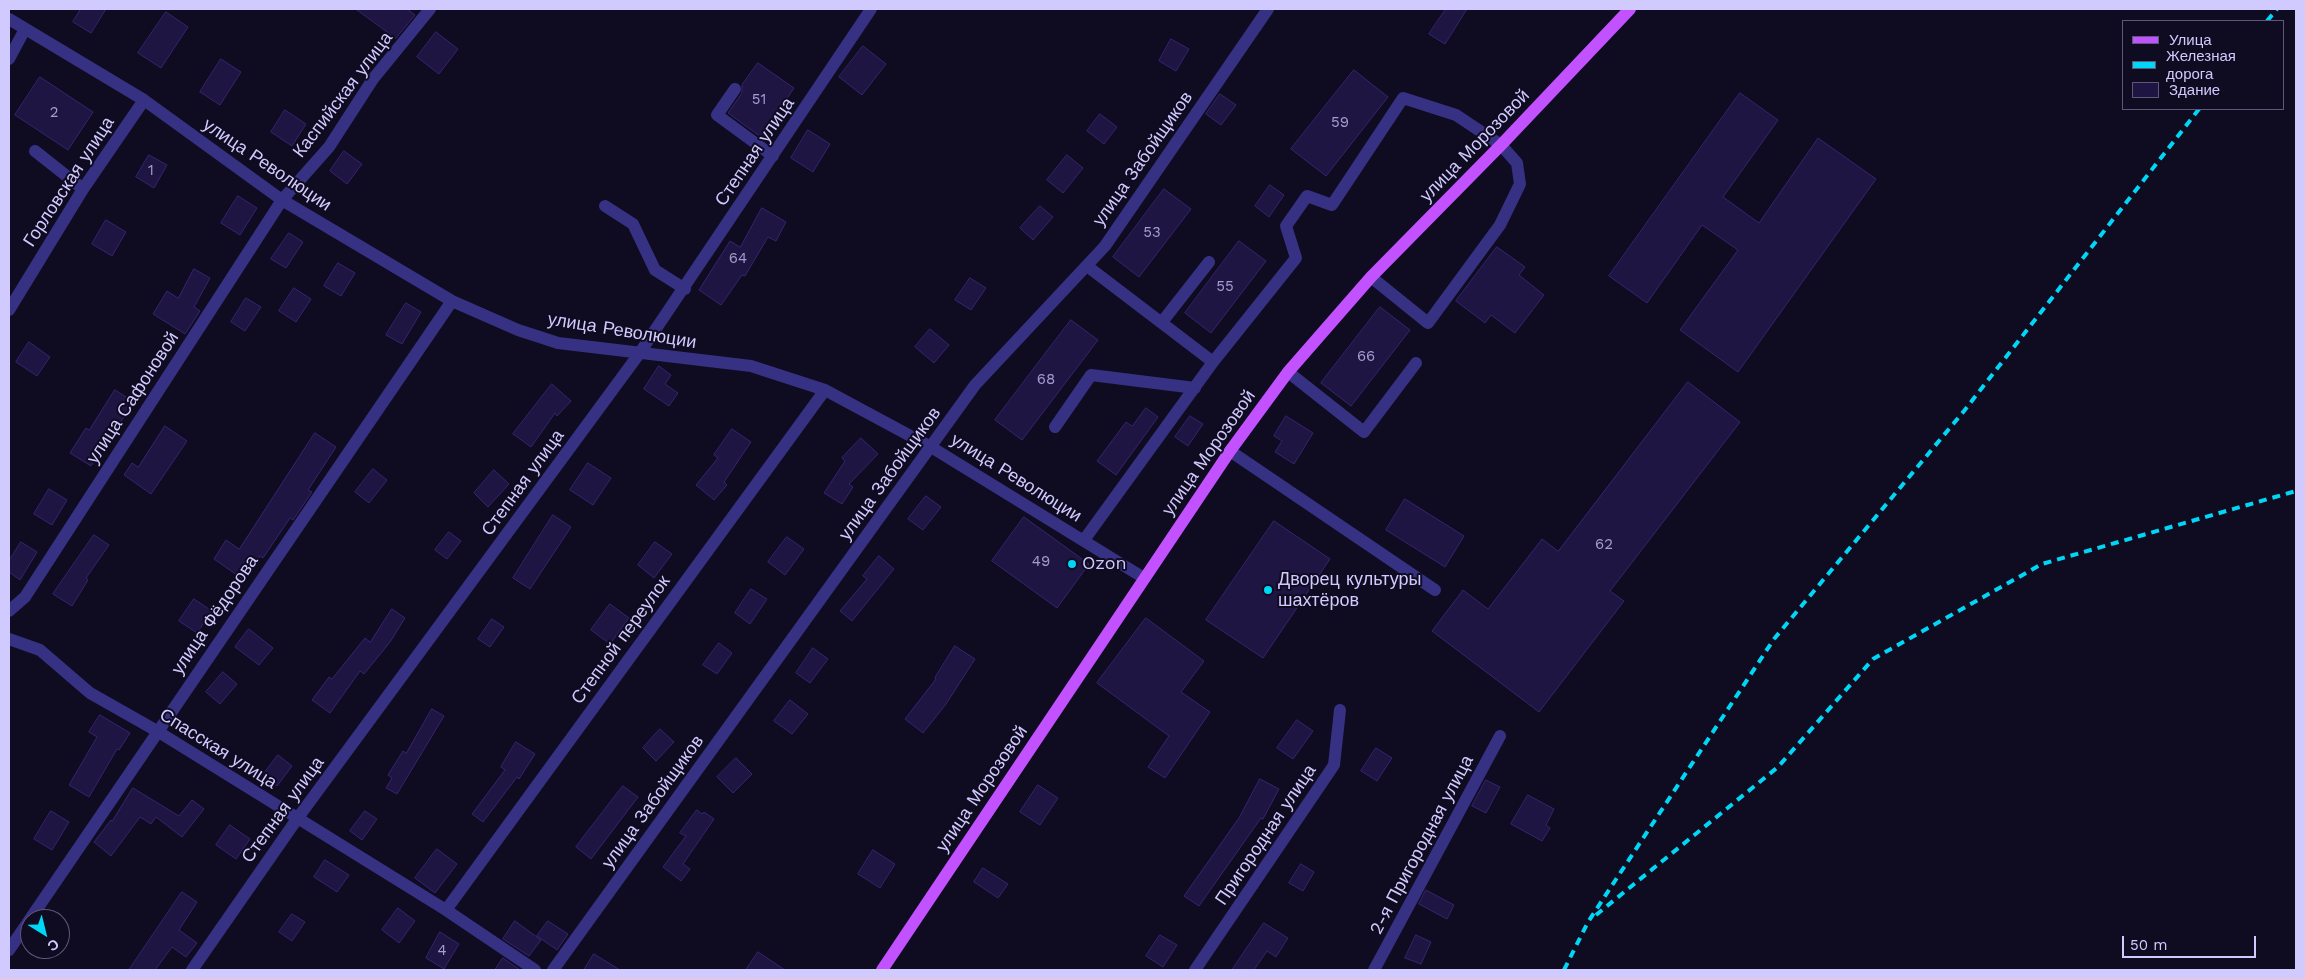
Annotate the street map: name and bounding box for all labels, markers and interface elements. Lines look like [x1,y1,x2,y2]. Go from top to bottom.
legend [2122,20,2285,110]
street label: Каспийская улица [289,28,397,162]
text: Улица [2169,31,2212,49]
text: Железная дорога [2166,47,2236,83]
text: Здание [2169,81,2220,99]
street label: улица Морозовой [1416,85,1534,207]
street label: улица Забойщиков [1088,88,1198,230]
house number: 51 [752,91,766,109]
street label: Степная улица [711,94,799,210]
house number: 2 [50,104,58,122]
street label: Горловская улица [19,113,119,251]
street label: улица Революции [199,114,335,216]
house number: 59 [1331,114,1349,132]
house number: 1 [148,162,154,180]
house number: 53 [1143,224,1161,242]
house number: 64 [729,250,747,268]
house number: 55 [1216,278,1234,296]
street label: улица Революции [546,309,698,353]
street label: улица Сафоновой [82,328,184,468]
house number: 66 [1357,348,1375,366]
house number: 68 [1037,371,1055,389]
street label: улица Морозовой [1158,386,1260,520]
street label: улица Забойщиков [834,403,946,545]
street label: Степная улица [477,426,569,540]
street label: улица Революции [947,429,1085,527]
house number: 62 [1595,536,1613,554]
street label: улица Фёдорова [167,551,263,679]
house number: 49 [1032,553,1050,571]
place label: Ozon [1082,553,1127,575]
marker: Ozon [1066,558,1078,570]
place label: Дворец культуры шахтёров [1278,569,1421,612]
street label: Степной переулок [567,571,675,709]
marker: Дворец культуры шахтёров [1262,584,1274,596]
street label: Спасская улица [155,704,281,794]
street label: улица Морозовой [932,722,1032,856]
street label: улица Забойщиков [597,731,709,873]
street label: 2-я Пригородная улица [1366,752,1478,938]
street label: Степная улица [237,753,329,867]
street label: Пригородная улица [1211,761,1321,909]
north arrow [20,909,70,959]
scale bar [2125,926,2259,958]
text: С [44,936,62,955]
text: 50 m [2130,936,2167,954]
house number: 4 [437,942,447,960]

